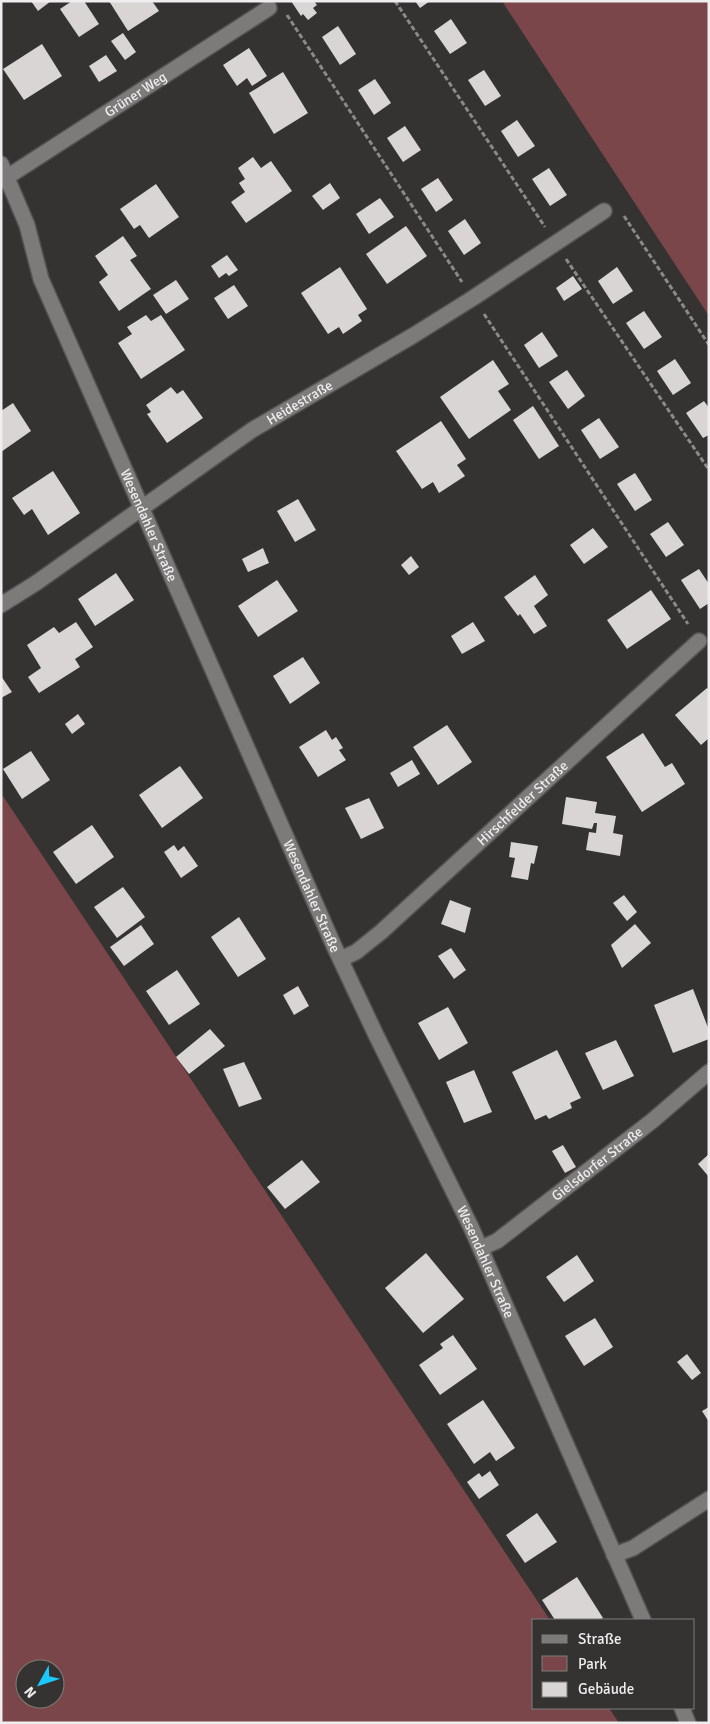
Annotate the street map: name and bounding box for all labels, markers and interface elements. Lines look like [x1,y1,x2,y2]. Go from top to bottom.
street label: Grüner Weg [101,68,170,120]
street label: Heidestraße [263,376,335,428]
street label: Wesendahler Straße [117,466,181,584]
street label: Hirschfelder Straße [473,757,571,849]
street label: Wesendahler Straße [280,837,344,955]
street label: Gielsdorfer Straße [548,1123,646,1204]
street label: Wesendahler Straße [453,1203,518,1321]
legend [532,1619,695,1709]
text: Straße [578,1630,622,1648]
text: Park [578,1655,607,1673]
north arrow [15,1659,65,1709]
text: Gebäude [578,1680,634,1698]
text: N [21,1683,40,1701]

